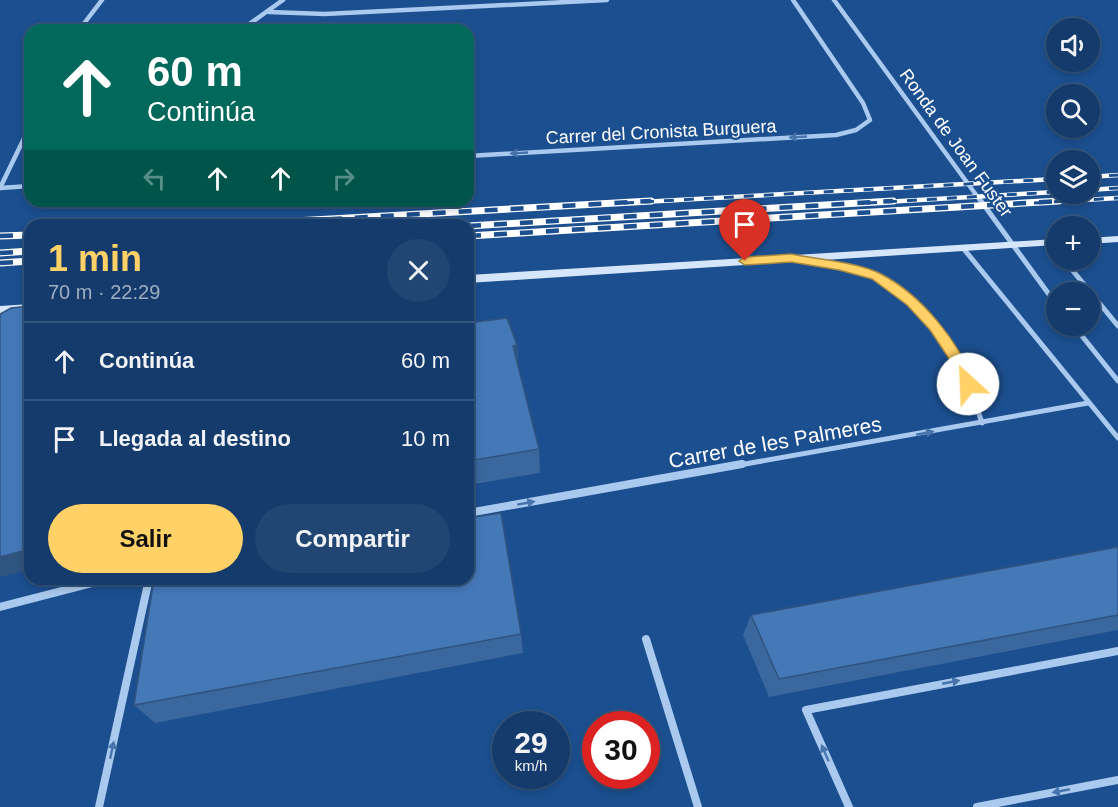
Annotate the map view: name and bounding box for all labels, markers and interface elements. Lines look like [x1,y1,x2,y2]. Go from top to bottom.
map controls [1046,18,1100,336]
button: sound [1046,18,1100,72]
icon: ahead [48,48,126,126]
text: 60 m [147,48,243,95]
street label: Ronda de Joan Fuster [896,65,1016,221]
button: search [1046,84,1100,138]
text: Continúa [147,97,255,127]
street label: Carrer del Cronista Burguera [545,116,778,148]
one-way arrow [788,133,807,142]
one-way arrow [510,149,529,158]
button: layers [1046,150,1100,204]
icon: left [138,162,171,195]
icon: ahead [201,162,234,195]
icon: ahead [264,162,297,195]
icon: right [327,162,360,195]
pin [719,199,770,261]
icon: arrive [728,208,761,241]
button: + [1046,216,1100,270]
text: 1 min [48,238,142,279]
button: close [387,239,450,302]
text: 70 m · 22:29 [48,281,160,303]
button: − [1046,282,1100,336]
icon: ahead [48,345,81,378]
text: Continúa [99,348,194,373]
text: 60 m [401,348,450,373]
position arrow [936,352,1000,416]
street label: Carrer de les Palmeres [667,412,883,472]
icon: arrive [48,423,81,456]
text: Llegada al destino [99,426,291,451]
text: 10 m [401,426,450,451]
one-way arrow [915,428,934,437]
one-way arrow [516,498,535,507]
button: Salir [48,504,243,573]
button: Compartir [255,504,450,573]
one-way arrow [942,677,961,686]
speed limit sign: 30 [582,711,660,789]
text: 29 [514,726,548,759]
one-way arrow [108,740,117,759]
one-way arrow [821,745,830,762]
text: km/h [515,757,547,774]
one-way arrow [1051,787,1070,796]

